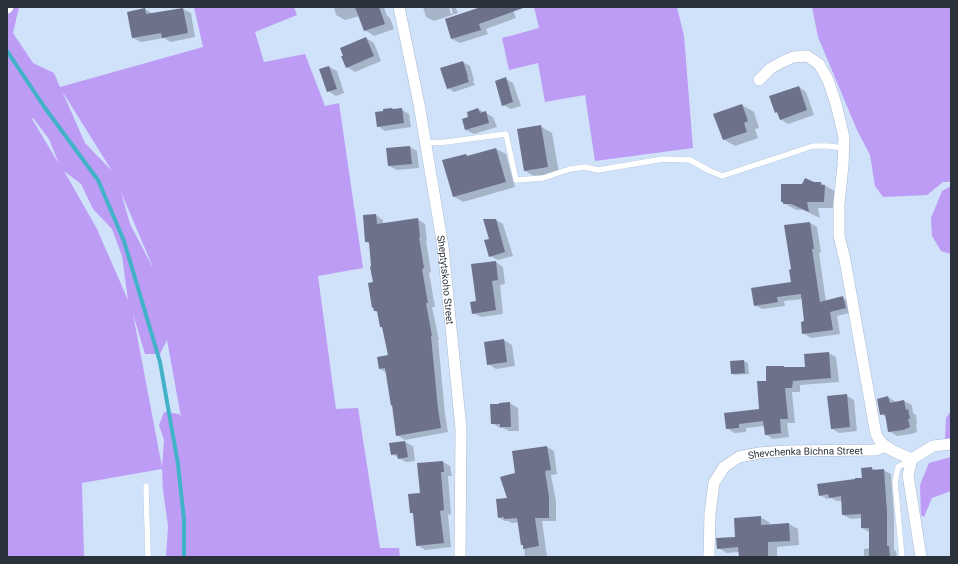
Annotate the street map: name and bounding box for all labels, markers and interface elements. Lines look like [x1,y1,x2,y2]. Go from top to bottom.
street label: Sheptytskoho Street [436,234,456,325]
street label: Shevchenka Bichna Street [747,445,863,461]

